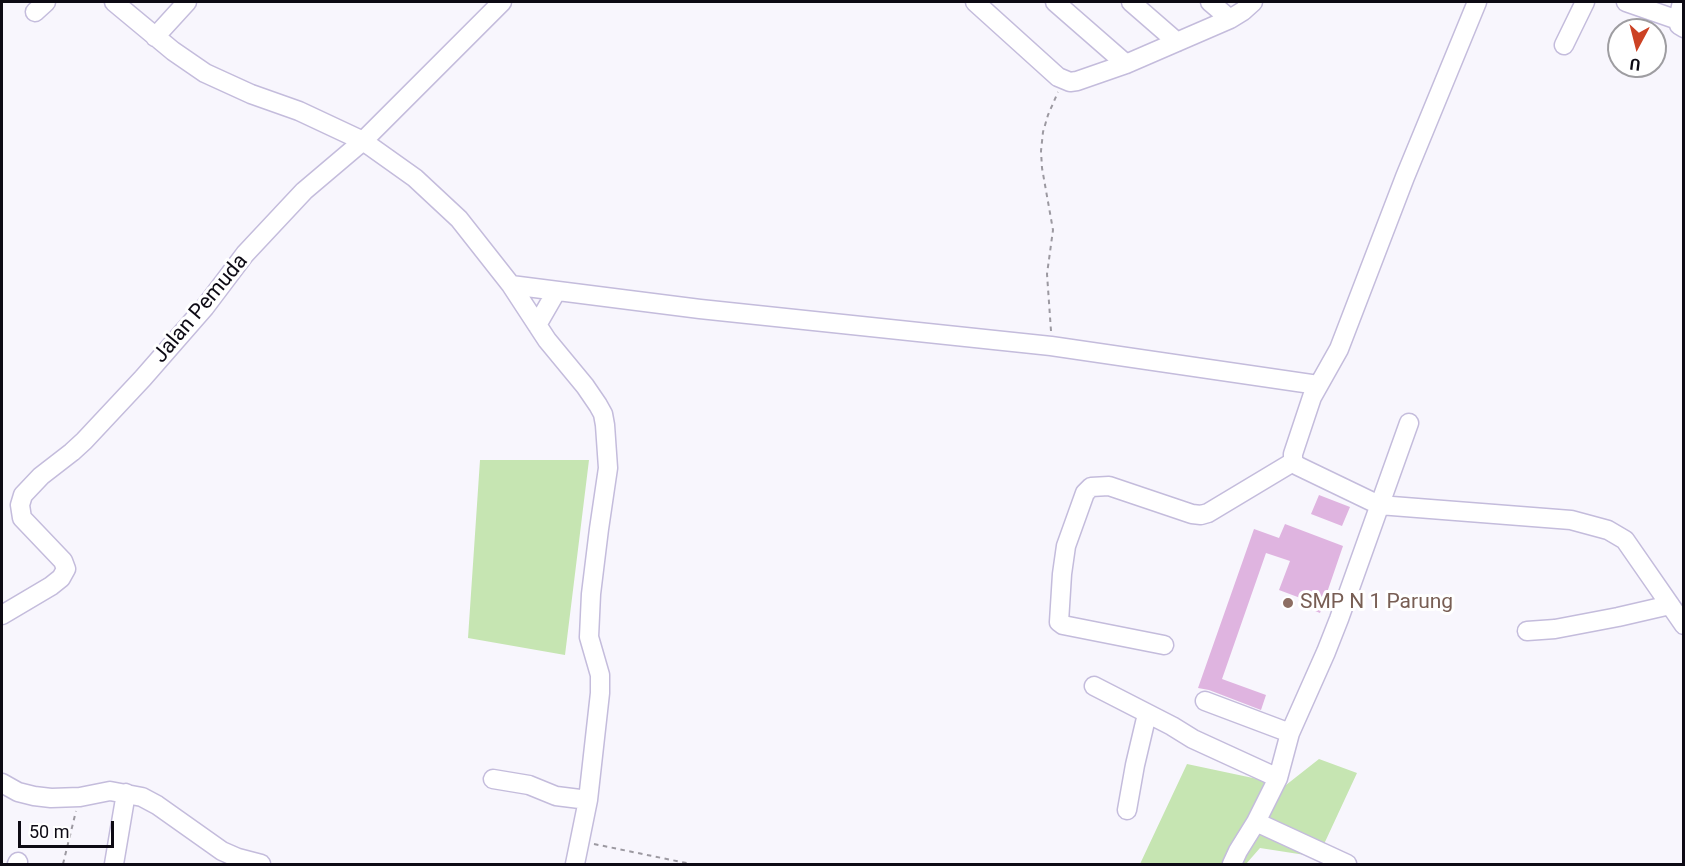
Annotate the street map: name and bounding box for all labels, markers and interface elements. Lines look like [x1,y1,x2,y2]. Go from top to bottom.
north arrow [1607,18,1667,78]
text: U [1629,54,1641,74]
street label: Jalan Pemuda [148,250,254,368]
place label: SMP N 1 Parung [1300,590,1453,616]
marker: SMP N 1 Parung [1281,596,1295,610]
scale bar [21,809,117,847]
text: 50 m [29,821,69,842]

